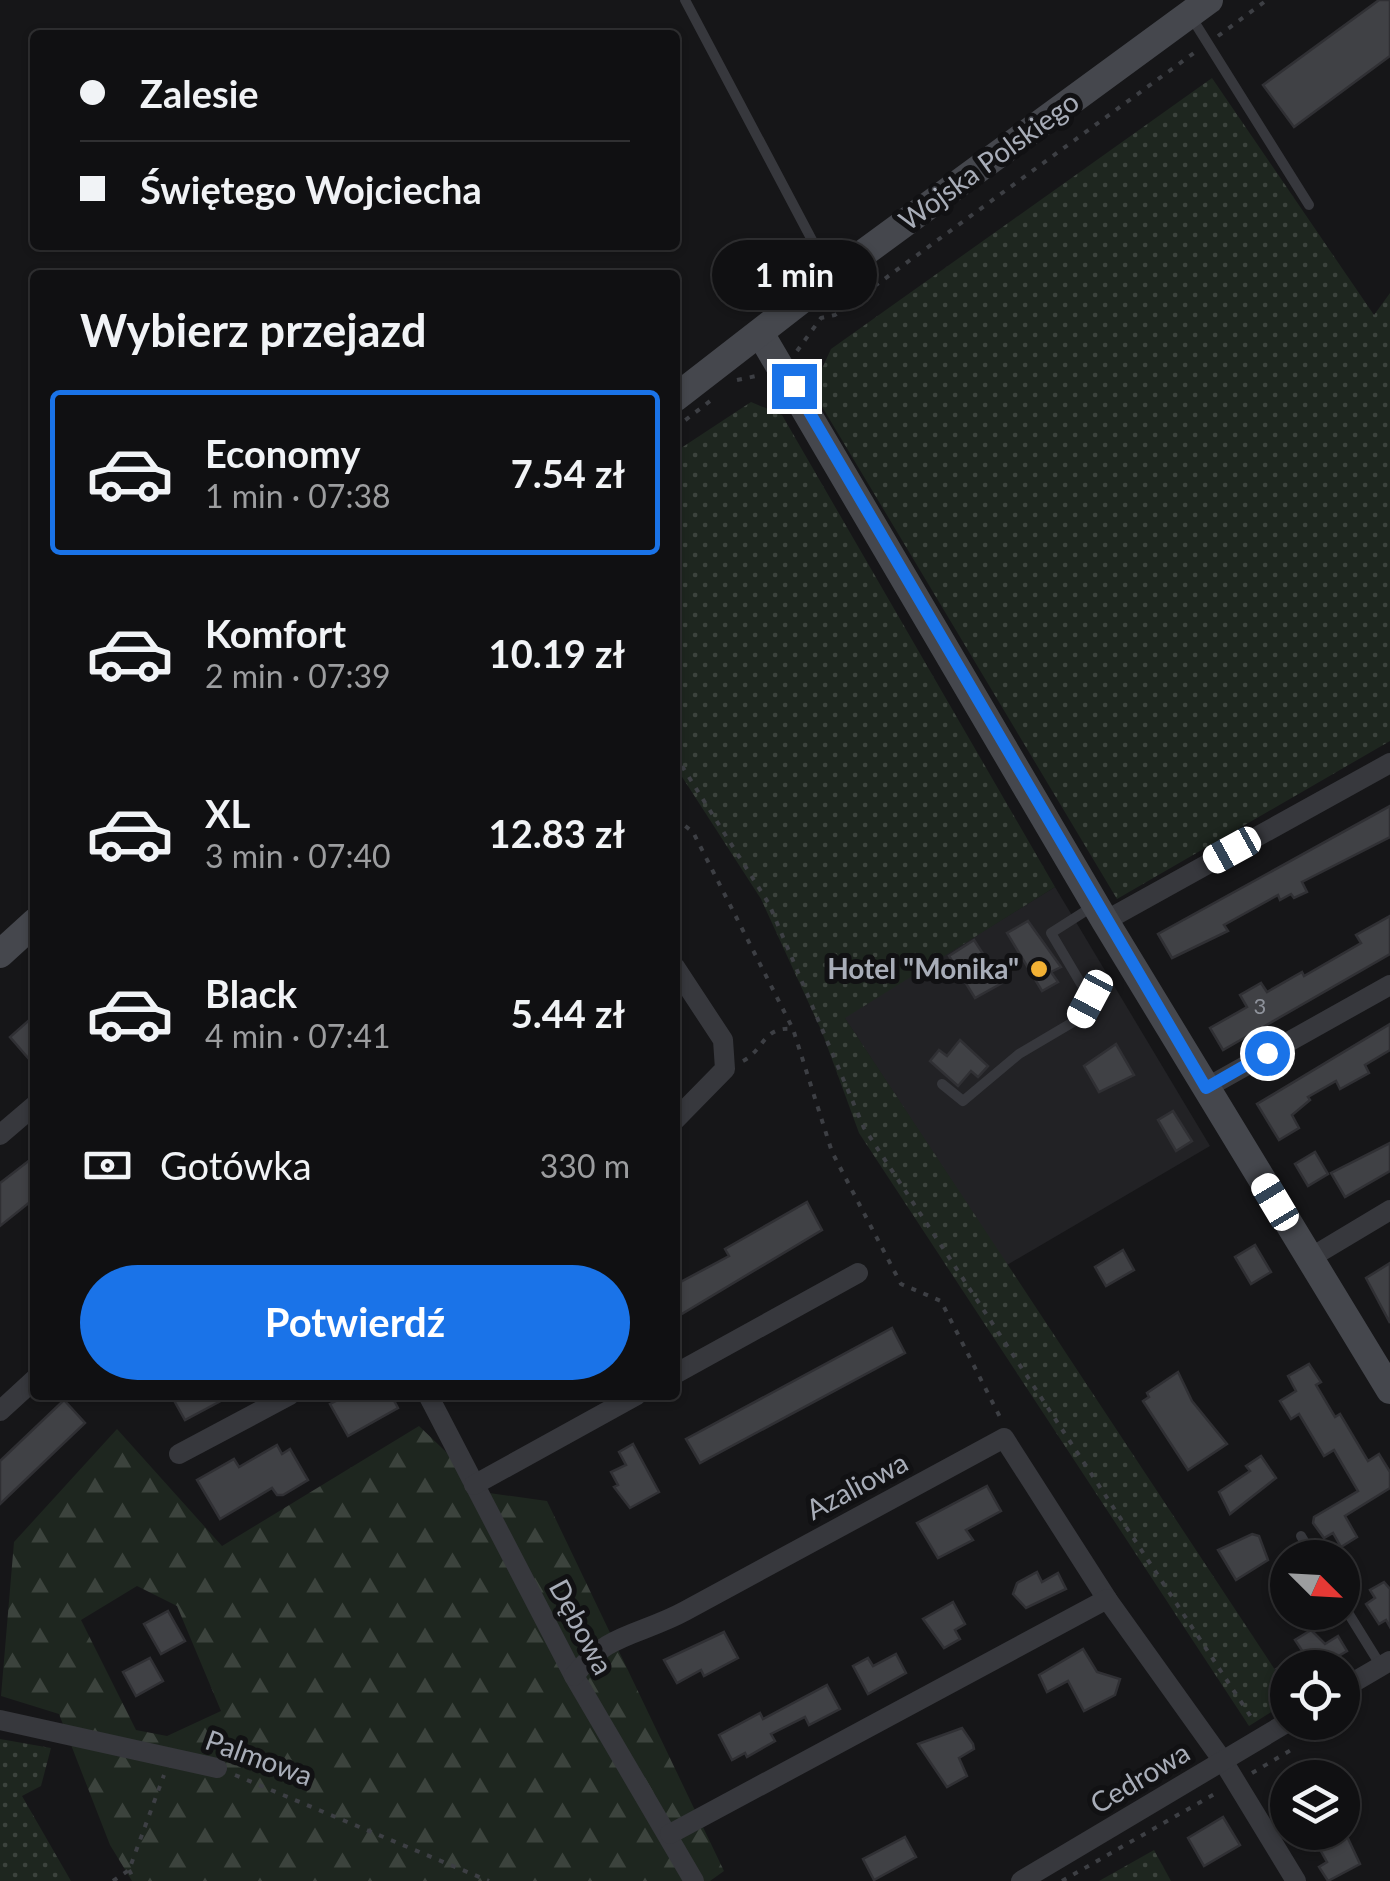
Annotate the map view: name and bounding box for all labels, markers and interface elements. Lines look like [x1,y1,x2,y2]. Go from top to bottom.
text: Zalesie [140,70,259,116]
street label: Wojska Polskiego [892,84,1085,237]
text: Świętego Wojciecha [140,166,482,212]
callout: 1 min [712,241,876,311]
text: 1 min [755,255,834,294]
text: Wybierz przejazd [80,303,426,357]
route end [772,364,817,409]
icon: car [85,428,175,518]
text: Economy [205,430,360,476]
text: 7.54 zł [511,450,625,496]
text: 1 min · 07:38 [205,476,391,515]
icon: car [85,608,175,698]
text: Komfort [205,610,346,656]
text: 10.19 zł [489,630,625,676]
text: 2 min · 07:39 [205,656,391,695]
icon: car [85,788,175,878]
text: XL [205,790,250,836]
text: 12.83 zł [489,810,625,856]
car [1198,822,1266,878]
text: 3 min · 07:40 [205,836,391,875]
place label: Hotel "Monika" [827,951,1019,985]
marker: Hotel "Monika" [1028,958,1050,980]
car [1063,965,1117,1033]
icon: car [85,968,175,1058]
text: Black [205,970,297,1016]
text: 5.44 zł [511,990,625,1036]
house number: 3 [1254,992,1266,1019]
text: 4 min · 07:41 [205,1016,391,1055]
route start [1245,1031,1290,1076]
icon: cash [80,1138,135,1193]
text: Gotówka [160,1142,312,1188]
text: 330 m [540,1146,630,1185]
car [1247,1169,1303,1235]
button: Potwierdź [80,1265,630,1380]
street label: Azaliowa [800,1444,913,1526]
north arrow [1270,1540,1360,1630]
map controls [1270,1540,1360,1850]
street label: Dębowa [543,1573,621,1680]
button: locate [1270,1650,1360,1740]
street label: Palmowa [201,1722,317,1792]
street label: Cedrowa [1084,1734,1195,1820]
button: layers [1270,1760,1360,1850]

